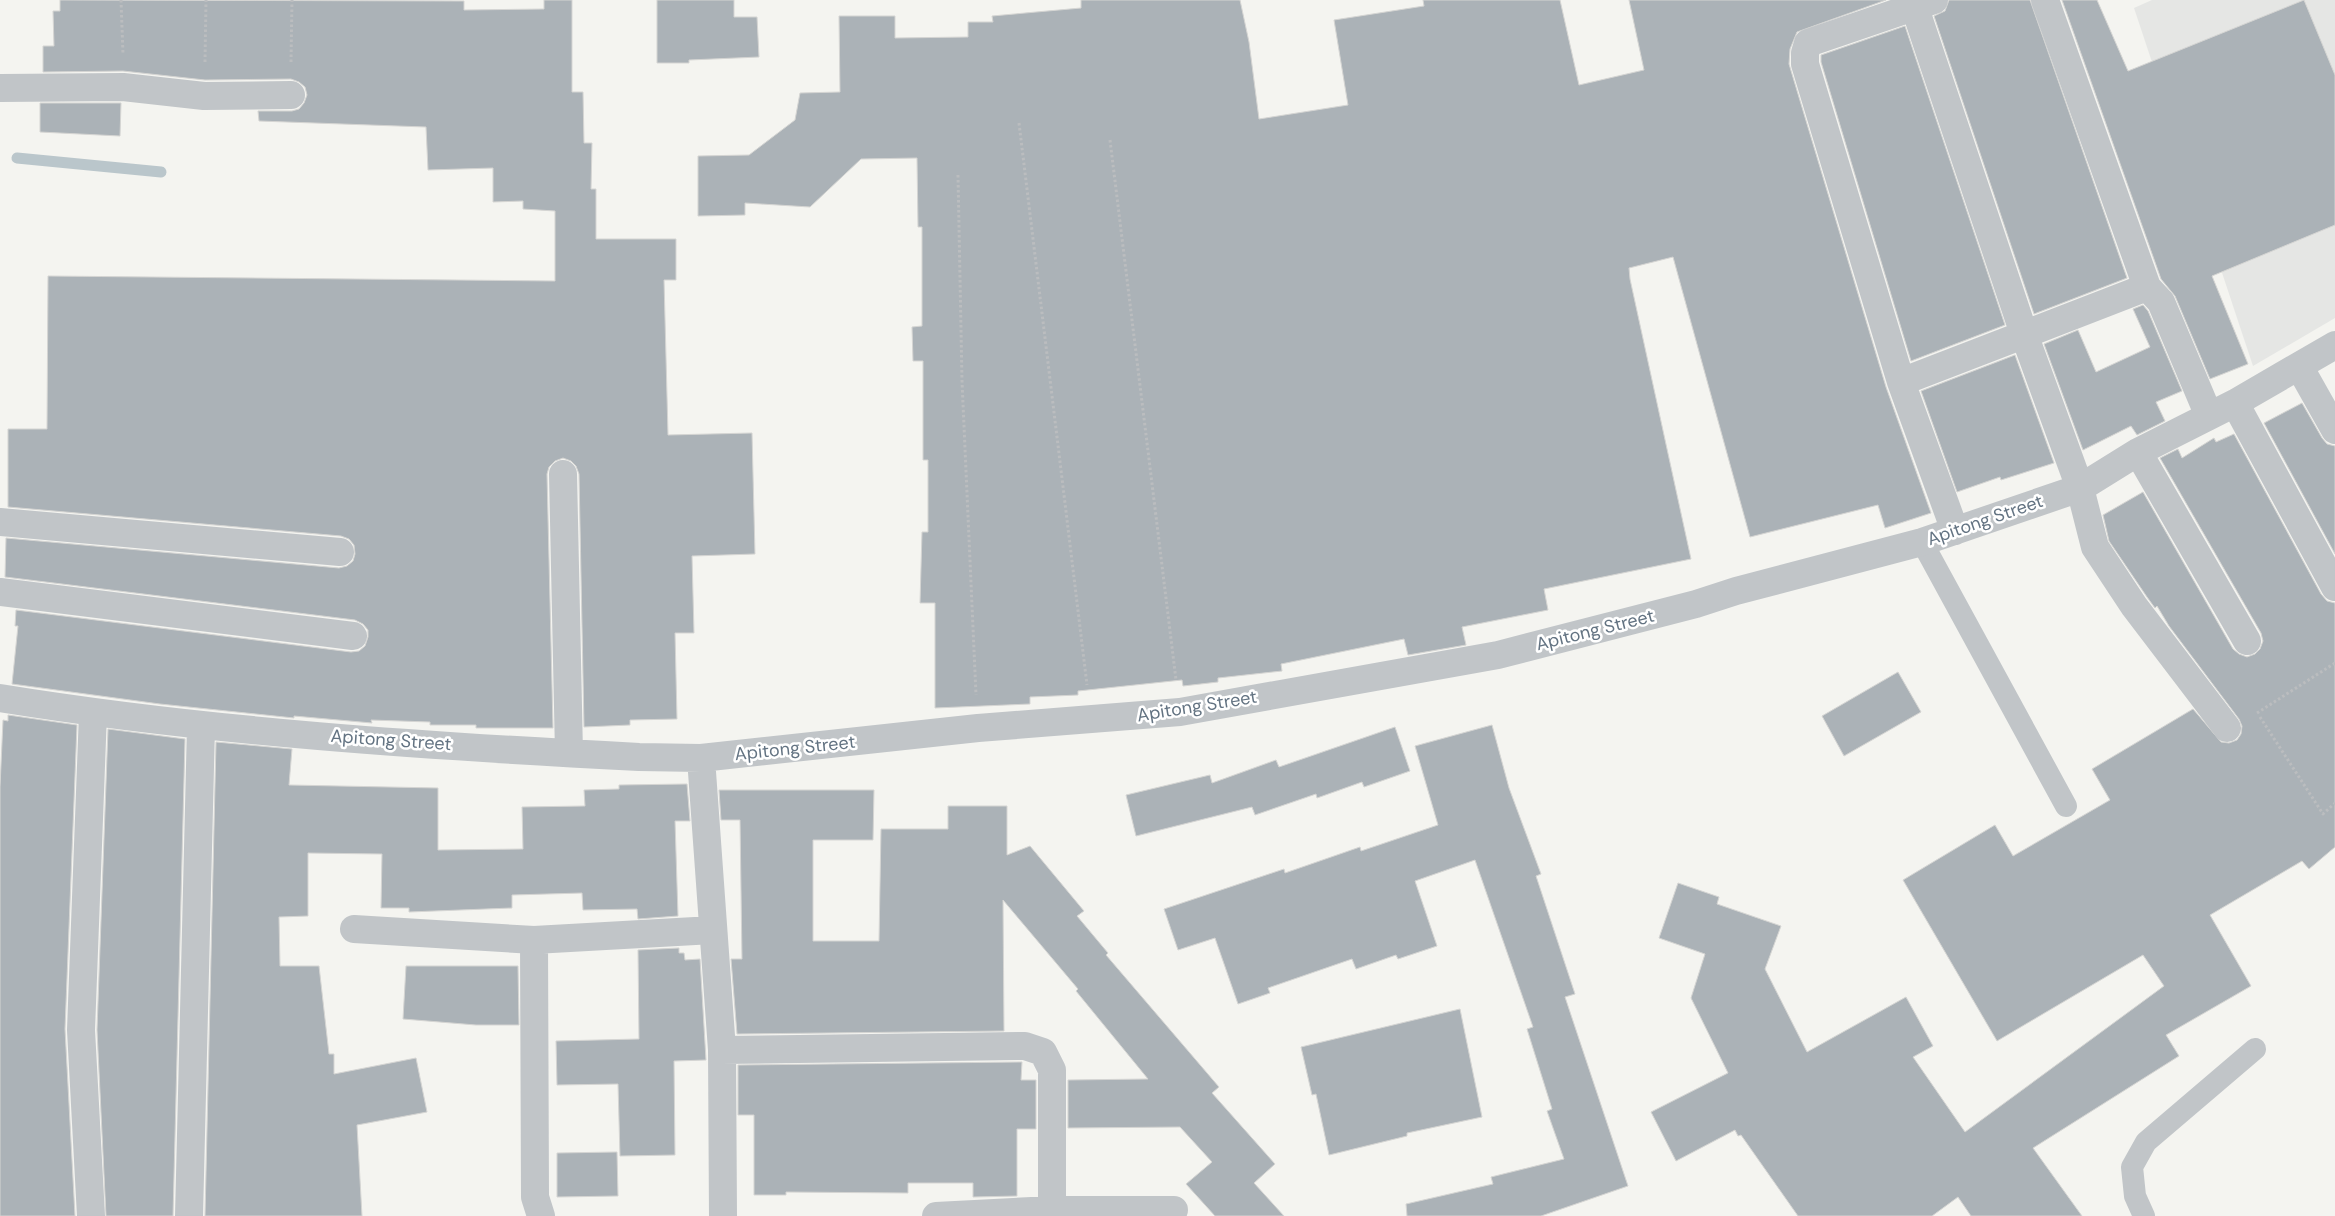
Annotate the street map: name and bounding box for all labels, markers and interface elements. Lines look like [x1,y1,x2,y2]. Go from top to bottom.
street label: Apitong Street [1924,489,2046,551]
street label: Apitong Street [1533,604,1657,656]
street label: Apitong Street [1135,685,1259,727]
street label: Apitong Street [330,724,452,756]
street label: Apitong Street [733,730,857,766]

